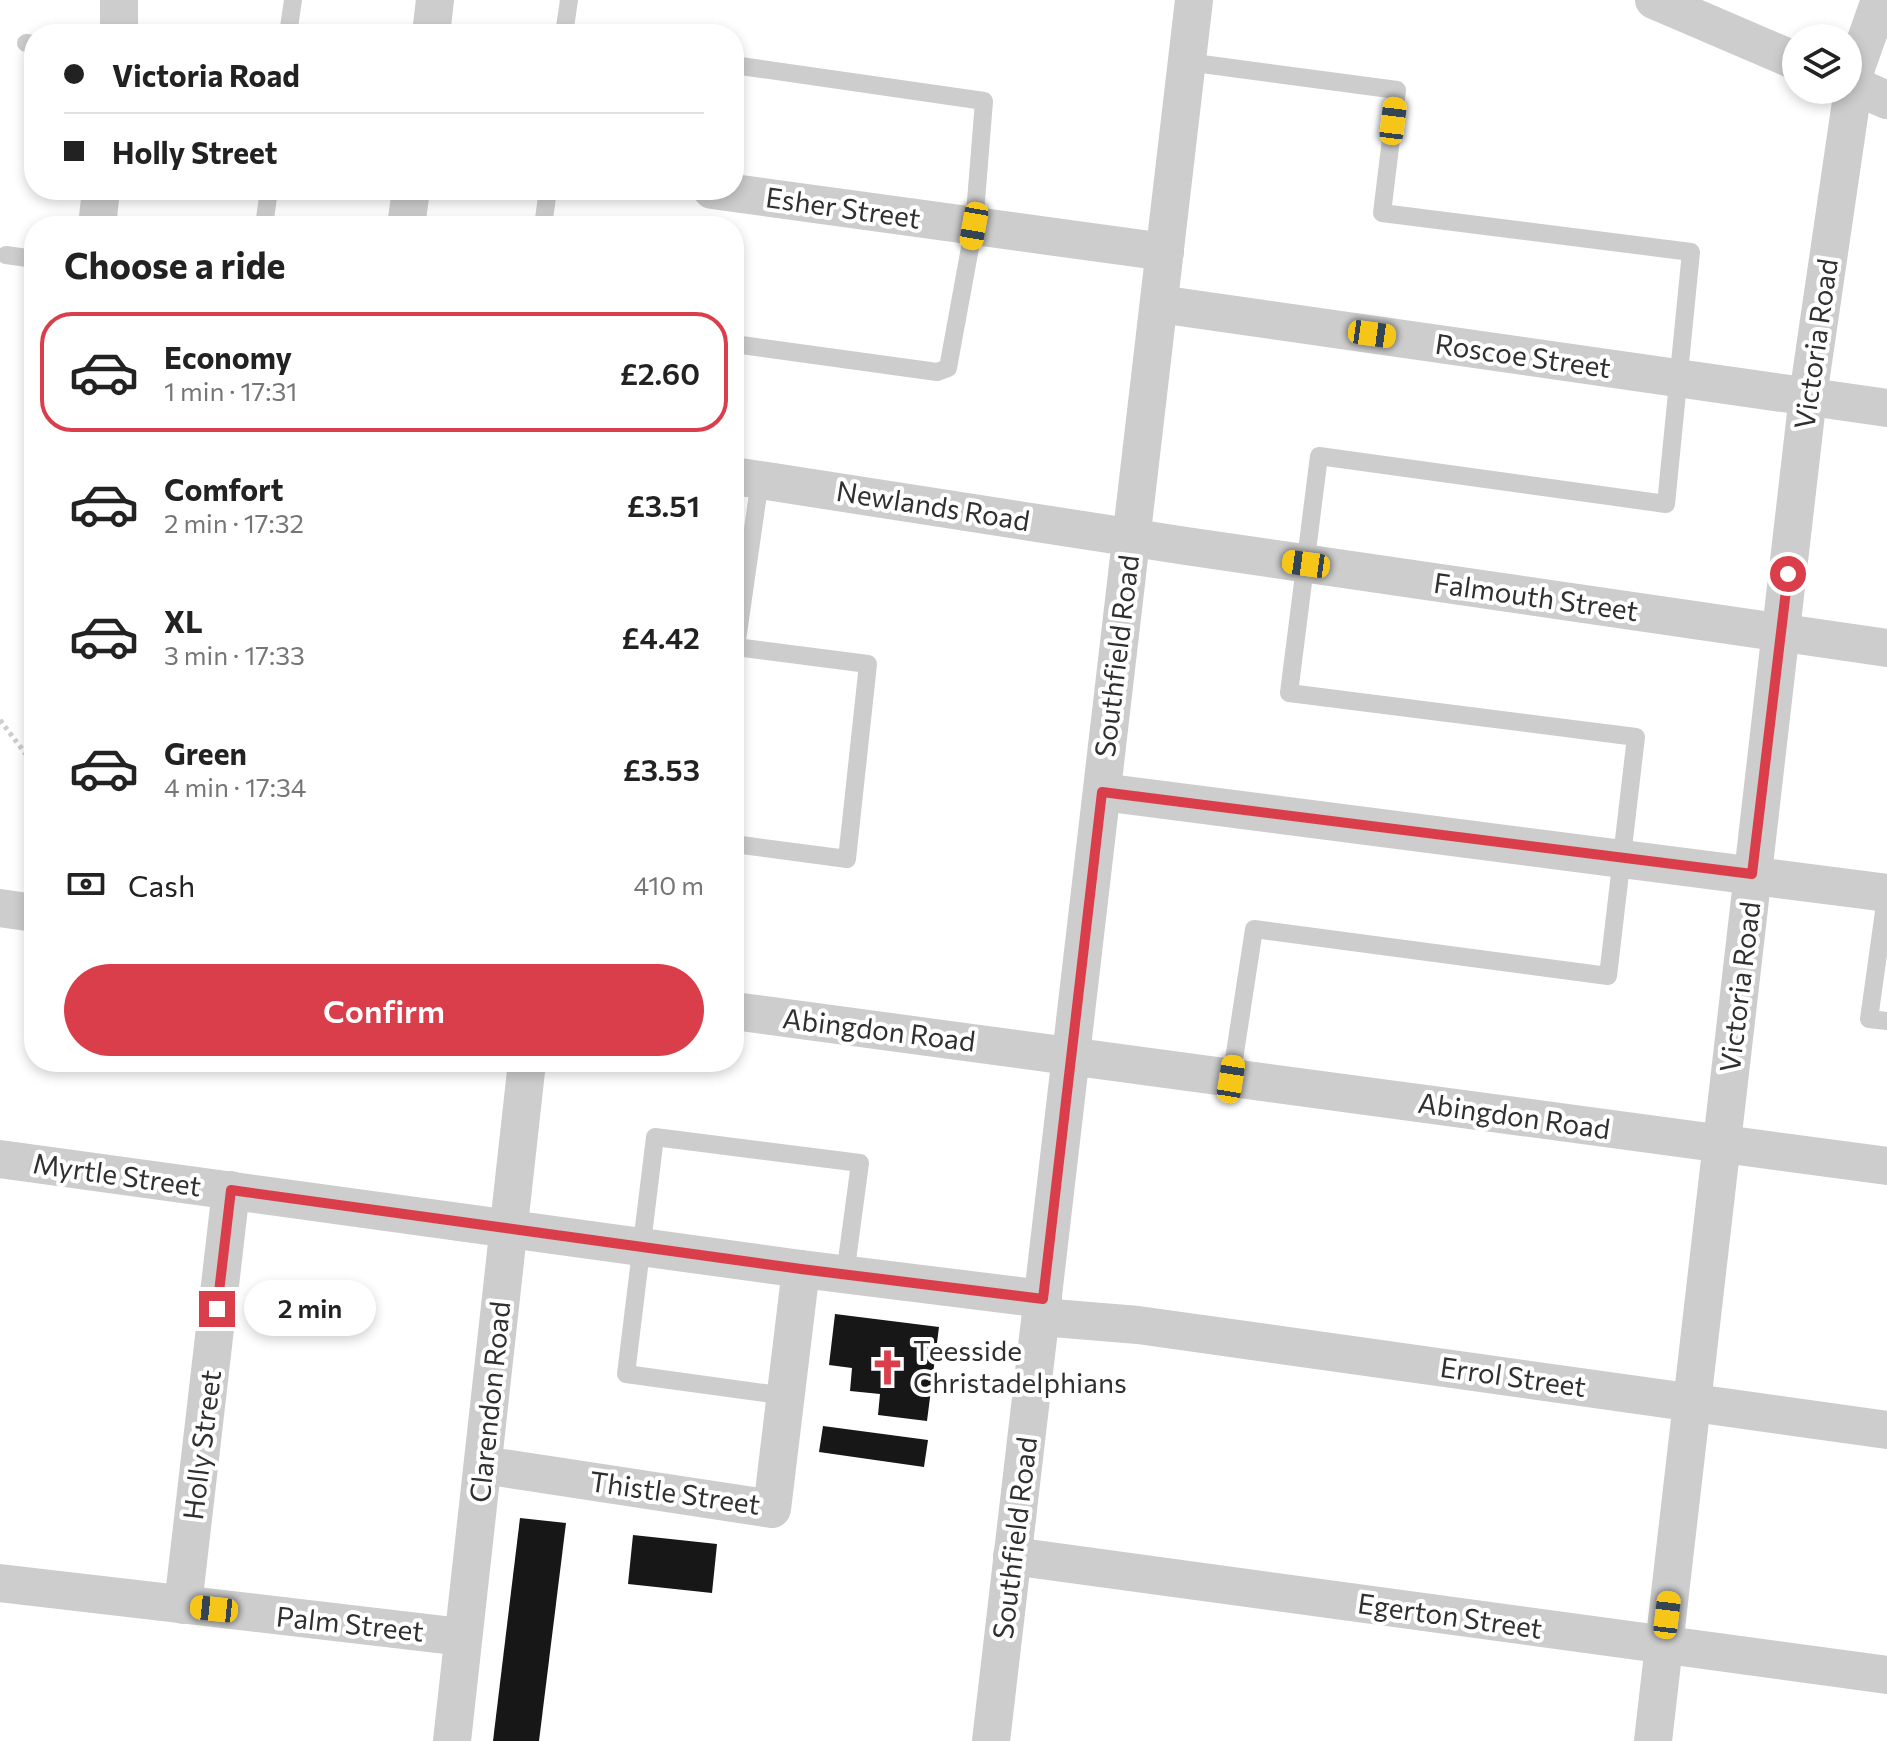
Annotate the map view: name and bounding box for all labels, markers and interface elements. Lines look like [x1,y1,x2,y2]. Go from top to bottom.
map controls [1782,24,1862,104]
button: layers [1782,24,1862,104]
text: Victoria Road [112,56,300,93]
car [1378,96,1408,146]
text: Holly Street [112,133,277,170]
street label: Esher Street [764,179,923,235]
car [958,200,990,252]
text: Choose a ride [64,242,285,286]
street label: Victoria Road [1786,256,1844,431]
car [1347,319,1397,349]
street label: Roscoe Street [1433,326,1613,384]
icon: car [68,336,140,408]
text: Economy [164,338,292,375]
text: £2.60 [620,354,700,391]
text: 1 min · 17:31 [164,375,297,406]
icon: car [68,468,140,540]
text: Comfort [164,470,283,507]
street label: Newlands Road [834,473,1032,537]
text: £3.51 [627,486,700,523]
text: 2 min · 17:32 [164,507,304,538]
car [1281,549,1331,579]
street label: Southfield Road [1087,553,1145,759]
route start [1770,556,1806,592]
street label: Falmouth Street [1432,565,1641,627]
icon: car [68,600,140,672]
text: XL [164,602,203,639]
text: £4.42 [622,618,700,655]
text: 3 min · 17:33 [164,639,305,670]
icon: car [68,732,140,804]
text: Green [164,734,247,771]
text: £3.53 [623,750,700,787]
text: 4 min · 17:34 [164,771,306,802]
icon: cash [64,862,108,906]
text: Cash [128,866,195,903]
text: 410 m [633,869,704,900]
street label: Victoria Road [1712,899,1766,1074]
button: Confirm [64,964,704,1056]
street label: Abingdon Road [781,1000,977,1058]
car [1215,1053,1247,1105]
street label: Abingdon Road [1416,1085,1612,1145]
street label: Myrtle Street [31,1145,203,1203]
callout: 2 min [245,1281,377,1337]
route end [199,1291,235,1327]
text: 2 min [278,1292,342,1323]
street label: Clarendon Road [462,1300,516,1504]
place label: Teesside Christadelphians [913,1333,1127,1399]
church icon: Teesside Christadelphians [868,1348,906,1386]
street label: Errol Street [1438,1349,1588,1403]
street label: Holly Street [175,1368,227,1522]
street label: Southfield Road [985,1435,1043,1641]
street label: Thistle Street [588,1463,763,1521]
street label: Egerton Street [1356,1585,1545,1645]
car [1652,1590,1682,1640]
car [189,1595,239,1623]
street label: Palm Street [275,1598,426,1648]

